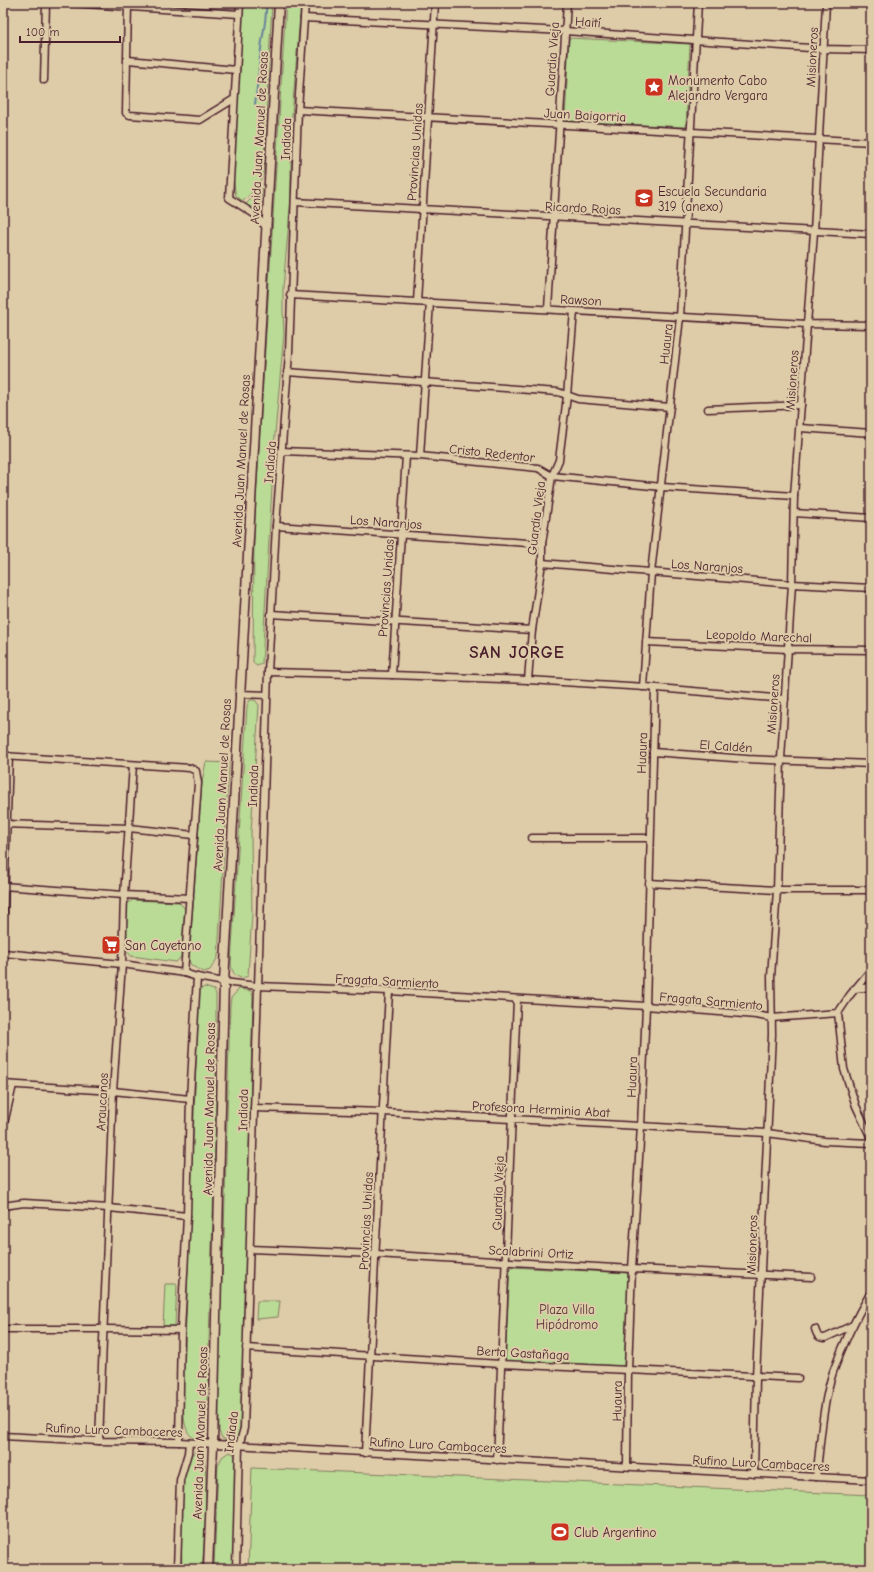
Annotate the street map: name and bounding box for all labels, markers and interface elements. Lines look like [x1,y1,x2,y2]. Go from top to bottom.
street label: Haití [575,14,602,30]
scale bar [20,18,120,44]
street label: Guardia Vieja [542,21,562,97]
text: 100 m [26,25,59,39]
street label: Misioneros [803,27,821,87]
street label: Avenida Juan Manuel de Rosas [247,51,271,225]
place label: Monumento Cabo Alejandro Vergara [668,73,768,103]
place icon: Monumento Cabo Alejandro Vergara [643,76,665,98]
street label: Provincias Unidas [404,102,426,202]
street label: Juan Baigorria [544,105,626,125]
street label: Indiada [278,118,294,160]
place label: Escuela Secundaria 319 (anexo) [658,184,767,214]
school or university icon: Escuela Secundaria 319 (anexo) [633,187,655,209]
street label: Ricardo Rojas [545,199,621,217]
street label: Rawson [560,291,602,309]
street label: Huaura [656,323,676,365]
street label: Misioneros [782,350,802,410]
street label: Avenida Juan Manuel de Rosas [229,374,253,548]
street label: Indiada [261,440,279,484]
street label: Cristo Redentor [448,441,536,465]
street label: Guardia Vieja [524,480,548,556]
street label: Los Naranjos [349,512,423,532]
street label: Provincias Unidas [375,538,397,638]
street label: Los Naranjos [670,556,744,576]
street label: Leopoldo Marechal [706,627,812,645]
district label: SAN JORGE [469,643,565,662]
street label: Misioneros [763,674,783,734]
street label: Avenida Juan Manuel de Rosas [210,698,234,872]
street label: Huaura [634,732,650,774]
street label: El Caldén [699,737,753,755]
street label: Indiada [245,765,261,807]
supermarket icon: San Cayetano [100,934,122,956]
place label: San Cayetano [125,938,201,953]
street label: Fragata Sarmiento [335,971,439,991]
street label: Fragata Sarmiento [659,989,763,1013]
street label: Avenida Juan Manuel de Rosas [200,1022,218,1196]
street label: Huaura [624,1056,640,1098]
street label: Araucanos [93,1073,111,1131]
street label: Indiada [235,1089,251,1131]
street label: Profesora Herminia Abat [472,1098,612,1120]
street label: Guardia Vieja [489,1155,507,1231]
street label: Provincias Unidas [356,1172,376,1270]
street label: Misioneros [743,1215,761,1275]
street label: Scalabrini Ortiz [488,1242,574,1262]
park label: Plaza Villa Hipódromo [536,1302,598,1332]
street label: Berta Gastañaga [476,1343,570,1363]
street label: Avenida Juan Manuel de Rosas [189,1346,211,1520]
street label: Huaura [609,1380,625,1422]
street label: Indiada [221,1410,241,1454]
street label: Rufino Luro Cambaceres [45,1420,183,1440]
street label: Rufino Luro Cambaceres [369,1434,507,1456]
street label: Rufino Luro Cambaceres [692,1452,830,1474]
sports icon: Club Argentino [549,1521,571,1543]
place label: Club Argentino [574,1525,657,1540]

